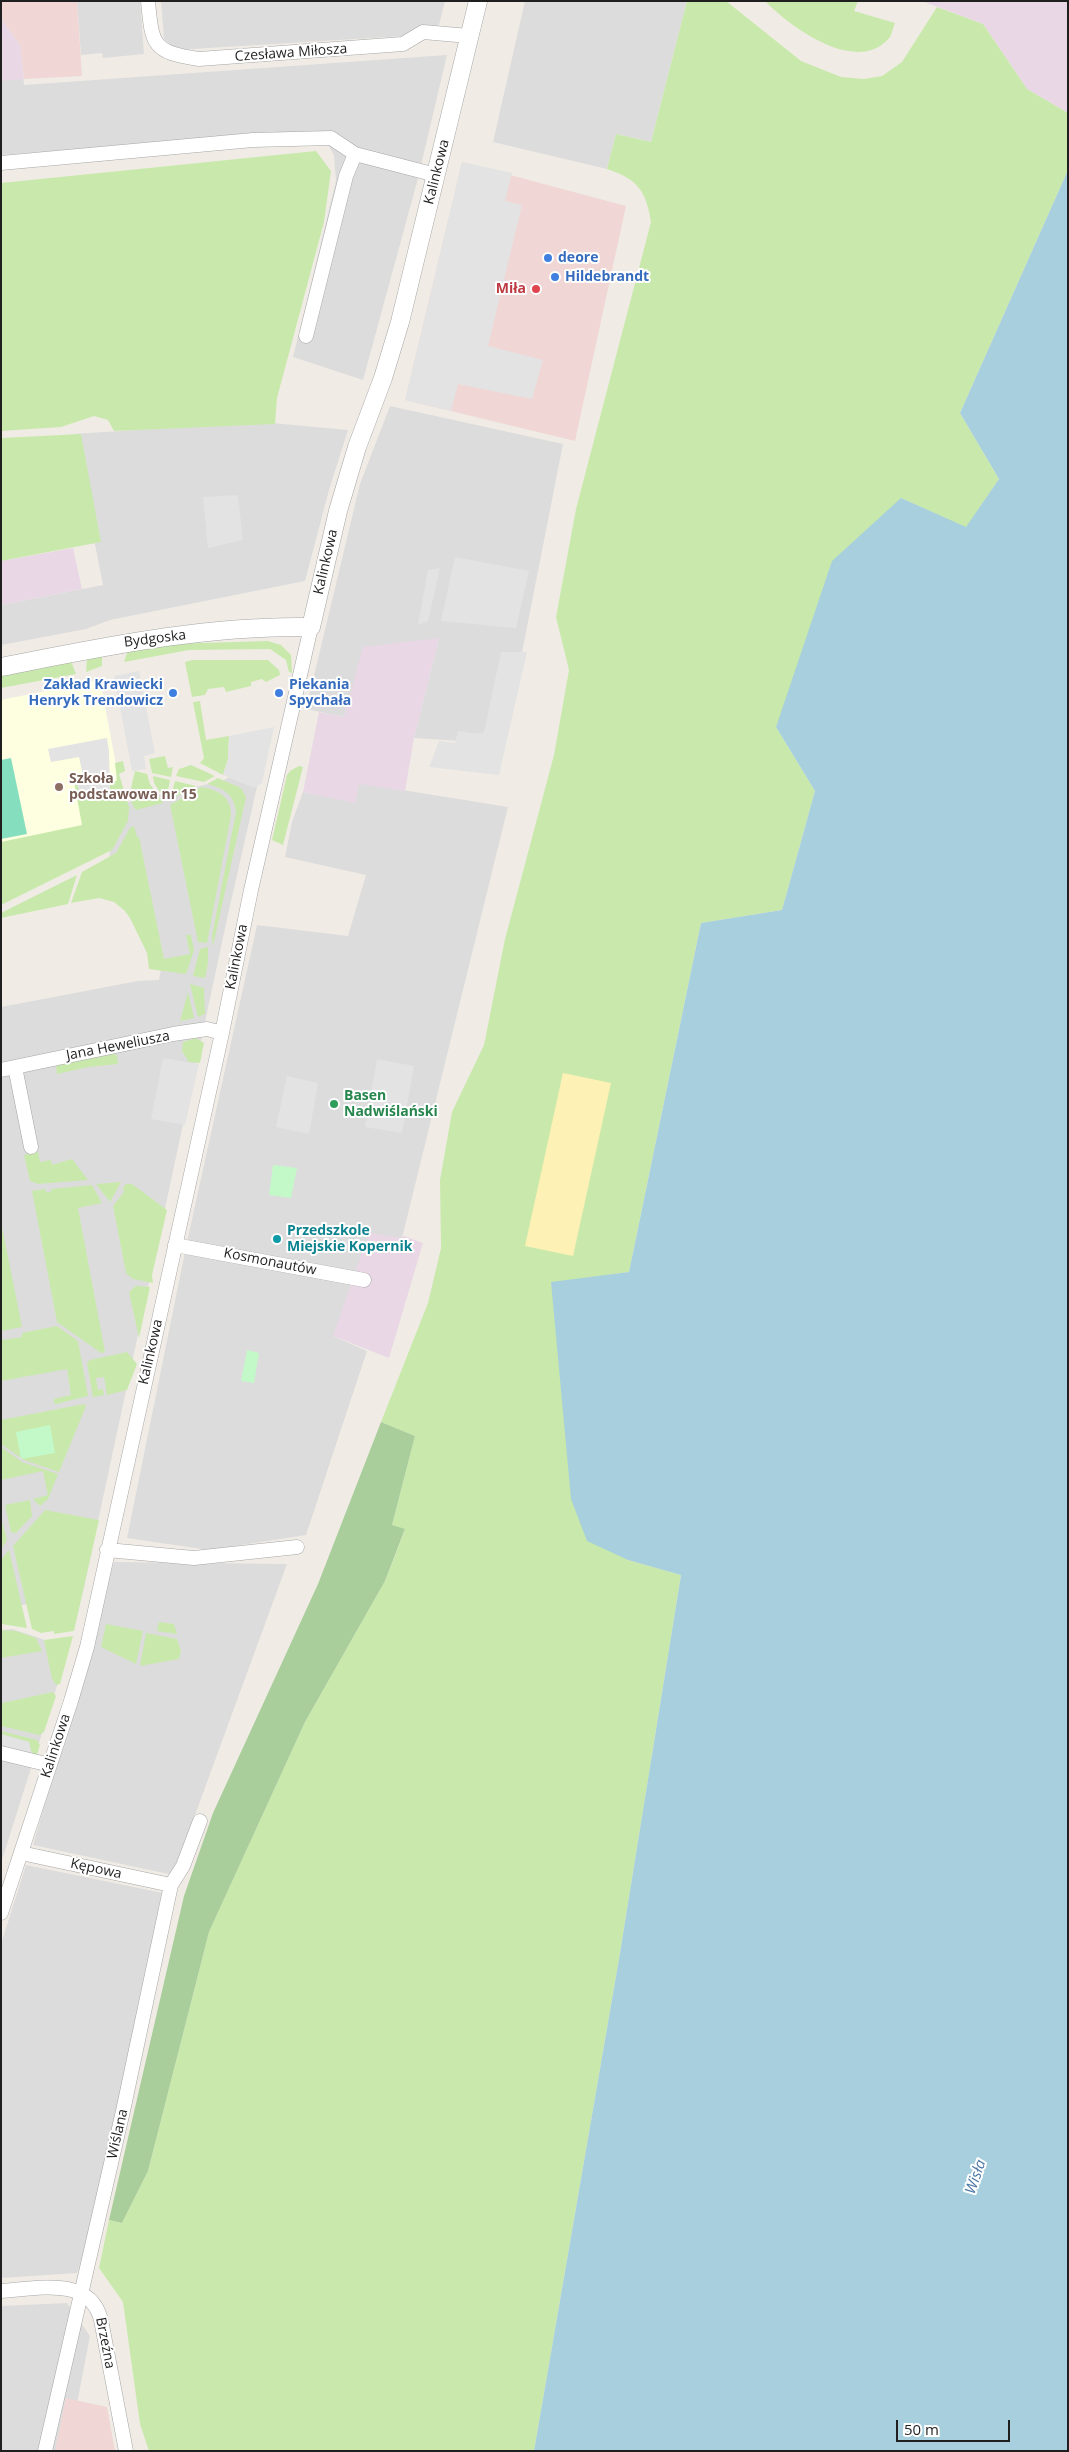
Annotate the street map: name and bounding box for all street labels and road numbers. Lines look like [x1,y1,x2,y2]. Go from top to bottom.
street label: Czesława Miłosza [234,41,348,65]
street label: Kalinkowa [421,138,453,206]
street label: Kalinkowa [310,528,342,596]
street label: Bydgoska [123,627,187,651]
street label: Kalinkowa [222,923,252,991]
street label: Jana Heweliusza [65,1028,171,1064]
street label: Kosmonautów [222,1245,318,1279]
street label: Kalinkowa [135,1318,167,1386]
street label: Kalinkowa [38,1712,74,1780]
street label: Kępowa [69,1855,123,1883]
street label: Wiślana [104,2107,132,2161]
street label: Brzeźna [92,2316,118,2370]

